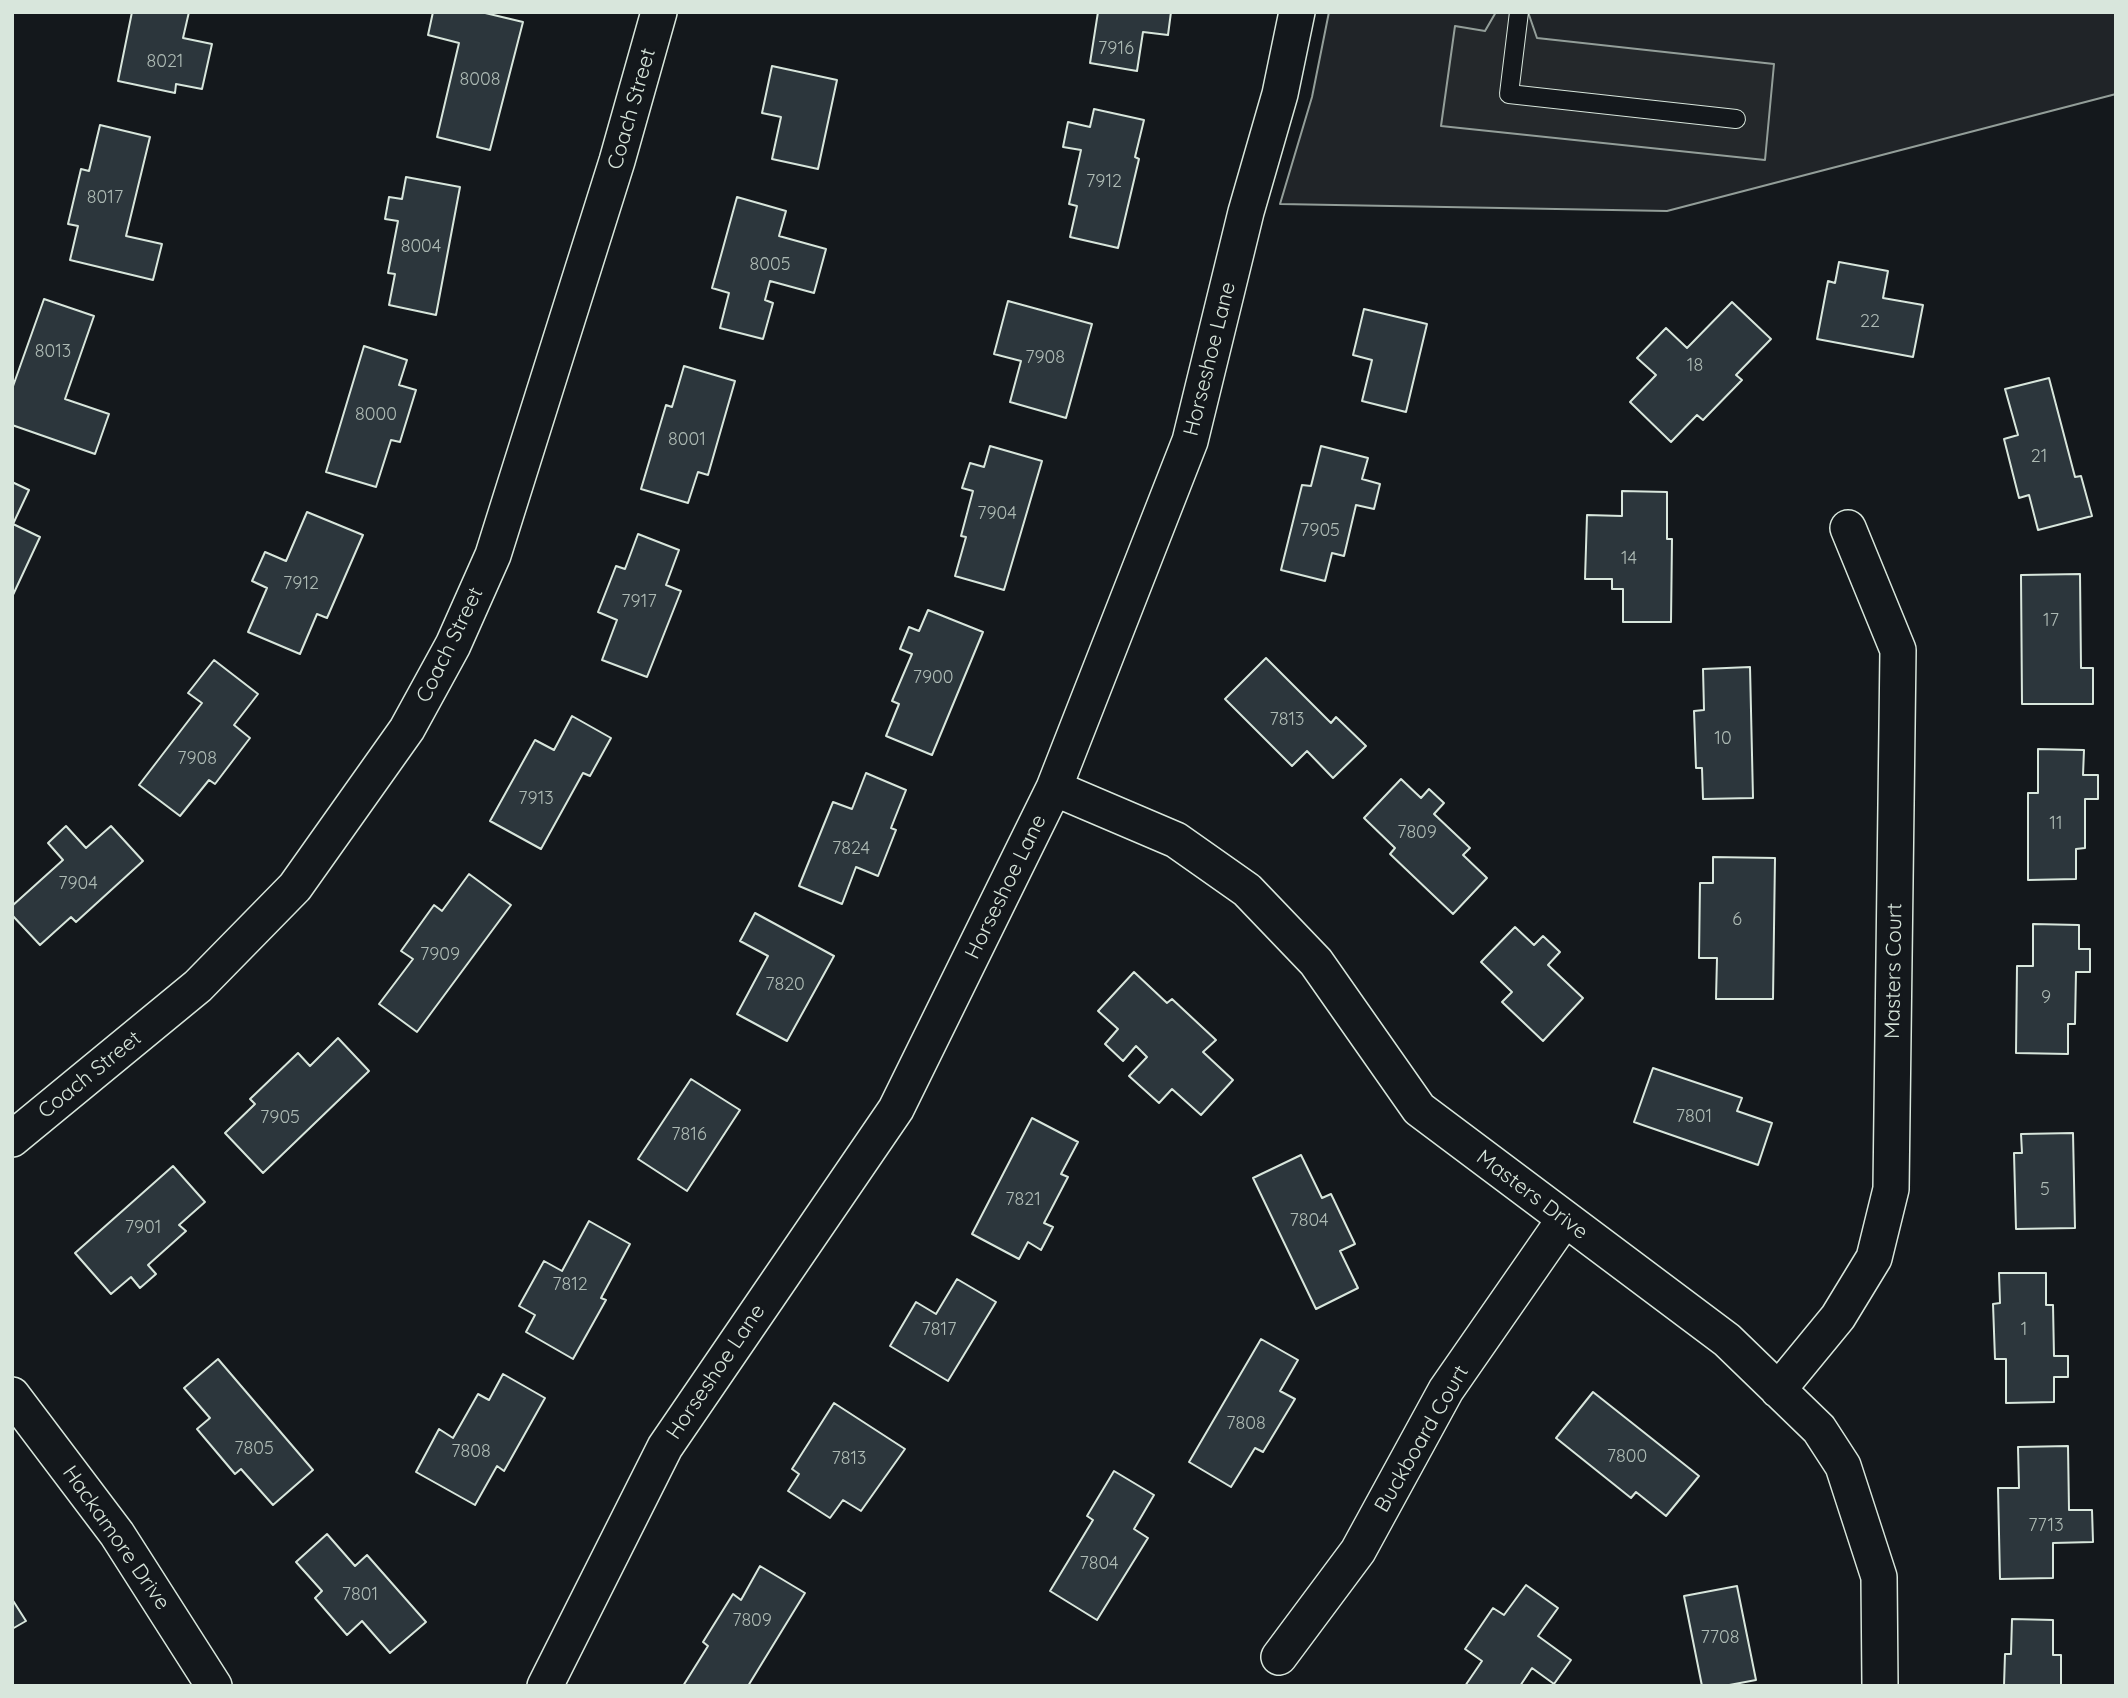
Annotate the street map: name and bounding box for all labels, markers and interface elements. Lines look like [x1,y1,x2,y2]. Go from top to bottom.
house number: 7916 [1098,38,1134,60]
street label: Coach Street [603,45,661,173]
house number: 8021 [146,51,184,73]
house number: 8008 [460,69,500,91]
house number: 7912 [1086,171,1122,193]
house number: 8017 [87,187,123,209]
house number: 8004 [401,236,441,258]
house number: 8005 [750,254,790,276]
street label: Horseshoe Lane [1179,280,1241,438]
house number: 22 [1860,311,1880,333]
house number: 8013 [35,341,71,363]
house number: 7908 [1025,347,1065,369]
house number: 18 [1687,355,1703,377]
house number: 8000 [355,404,397,426]
house number: 8001 [668,429,706,451]
house number: 21 [2031,446,2047,468]
house number: 7904 [977,503,1017,525]
house number: 7905 [1300,520,1340,542]
house number: 14 [1621,548,1637,570]
house number: 7912 [283,573,319,595]
street label: Coach Street [411,583,489,707]
house number: 7917 [621,591,657,613]
house number: 17 [2043,610,2059,632]
house number: 7900 [913,667,953,689]
house number: 7813 [1269,709,1305,731]
house number: 10 [1714,728,1732,750]
house number: 7908 [177,748,217,770]
house number: 7913 [518,788,554,810]
street label: Horseshoe Lane [960,811,1052,963]
house number: 11 [2049,813,2063,835]
house number: 7809 [1397,822,1437,844]
house number: 7824 [832,838,870,860]
house number: 7904 [58,873,98,895]
street label: Masters Court [1880,903,1908,1039]
house number: 6 [1732,909,1742,931]
house number: 7909 [420,944,460,966]
house number: 7820 [765,974,805,996]
house number: 9 [2041,987,2051,1009]
street label: Coach Street [33,1026,147,1124]
house number: 7801 [1676,1106,1712,1128]
house number: 7905 [260,1107,300,1129]
house number: 7816 [671,1124,707,1146]
street label: Masters Drive [1471,1145,1593,1245]
house number: 5 [2040,1179,2050,1201]
house number: 7821 [1005,1189,1041,1211]
house number: 7804 [1289,1210,1329,1232]
house number: 7901 [125,1217,161,1239]
house number: 7812 [552,1274,588,1296]
street label: Horseshoe Lane [662,1300,770,1444]
house number: 7817 [922,1319,956,1341]
house number: 1 [2021,1319,2027,1341]
street label: Buckboard Court [1370,1361,1474,1517]
house number: 7808 [1226,1413,1266,1435]
house number: 7805 [234,1438,274,1460]
house number: 7808 [451,1441,491,1463]
house number: 7800 [1607,1446,1647,1468]
house number: 7813 [831,1448,867,1470]
street label: Hackamore Drive [57,1461,175,1615]
house number: 7713 [2028,1515,2064,1537]
house number: 7804 [1079,1553,1119,1575]
house number: 7801 [342,1584,378,1606]
house number: 7809 [732,1610,772,1632]
house number: 7708 [1701,1627,1739,1649]

